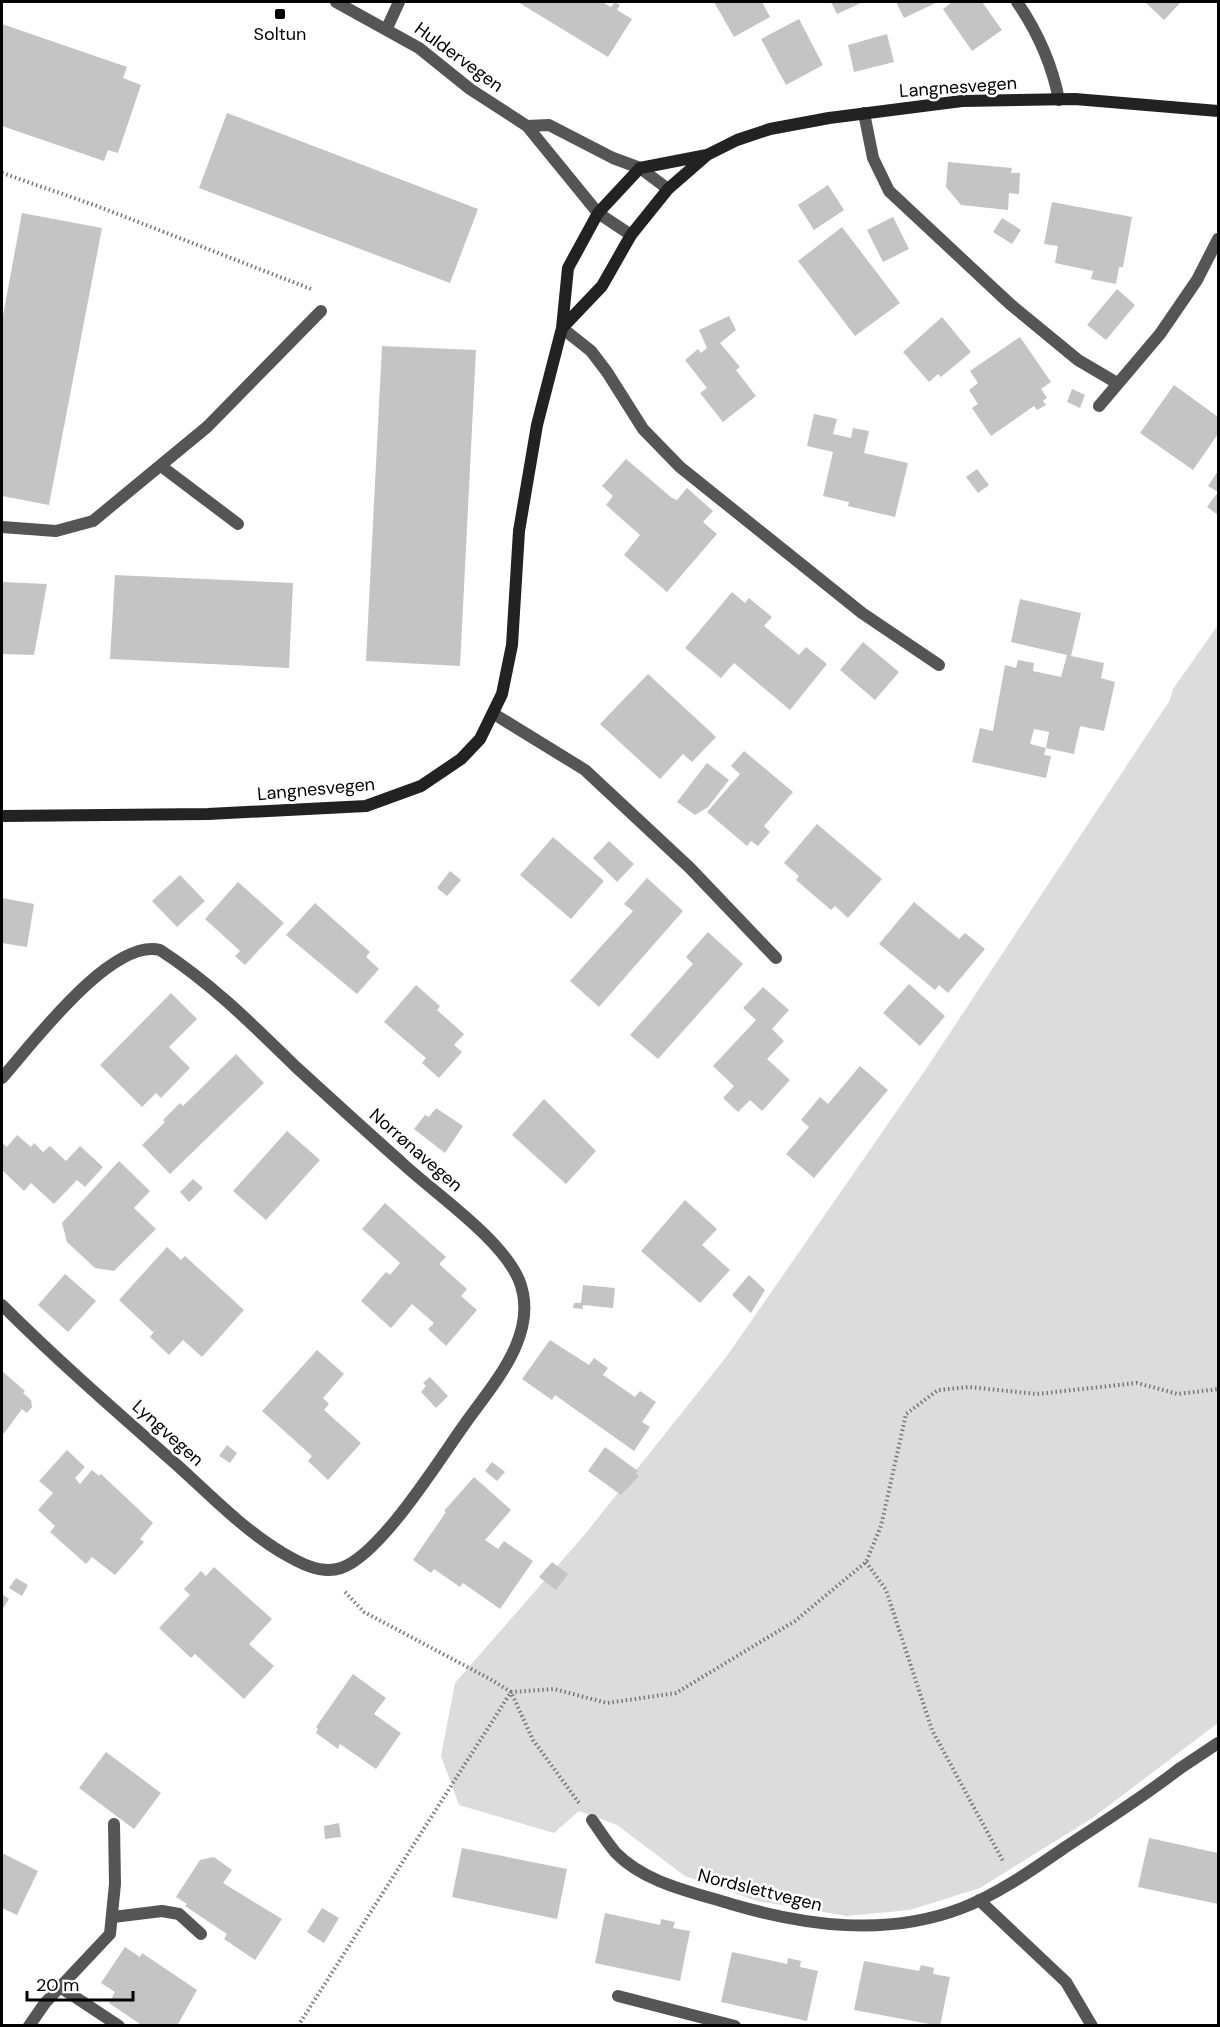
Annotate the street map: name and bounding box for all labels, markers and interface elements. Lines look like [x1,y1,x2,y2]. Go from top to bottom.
marker: Soltun [273,7,287,21]
street label: Huldervegen [410,17,508,97]
place label: Soltun [254,22,306,46]
street label: Langnesvegen [898,71,1018,103]
street label: Langnesvegen [256,772,376,806]
street label: Norrønavegen [364,1103,468,1197]
street label: Lyngvegen [127,1395,209,1471]
street label: Nordslettvegen [695,1863,825,1917]
scale bar [27,1964,134,2002]
text: 20 m [36,1973,79,1997]

